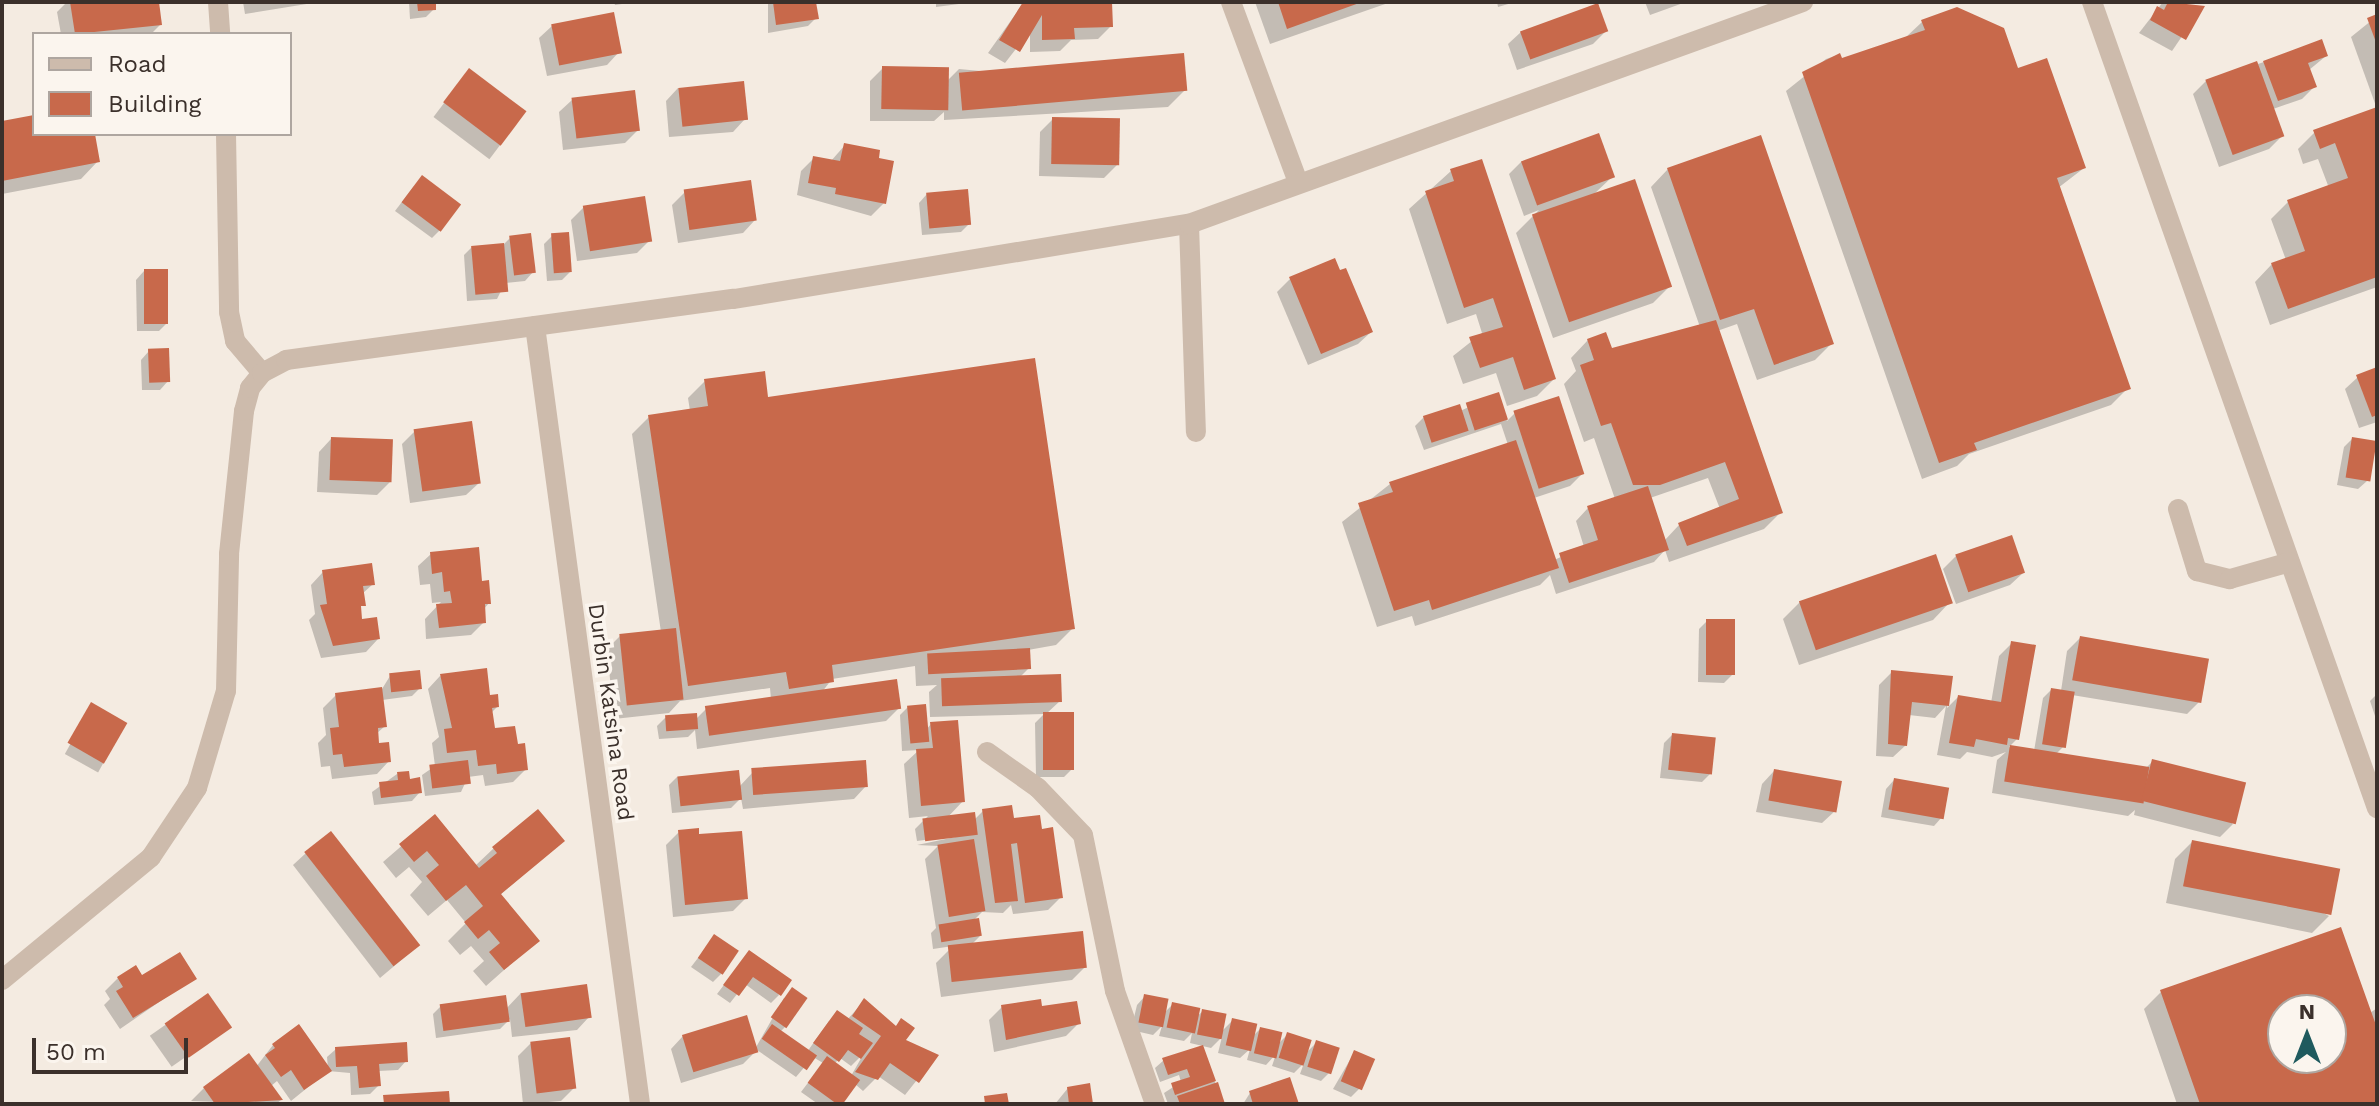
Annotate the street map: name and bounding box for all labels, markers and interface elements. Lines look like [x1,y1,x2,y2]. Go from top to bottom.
legend [32,32,292,136]
text: Road [108,50,167,78]
text: Building [108,90,201,118]
street label: Durbin Katsina Road [583,602,639,822]
north arrow [2267,994,2347,1074]
text: N [2299,999,2315,1024]
scale bar [36,1022,192,1072]
text: 50 m [46,1038,106,1066]

